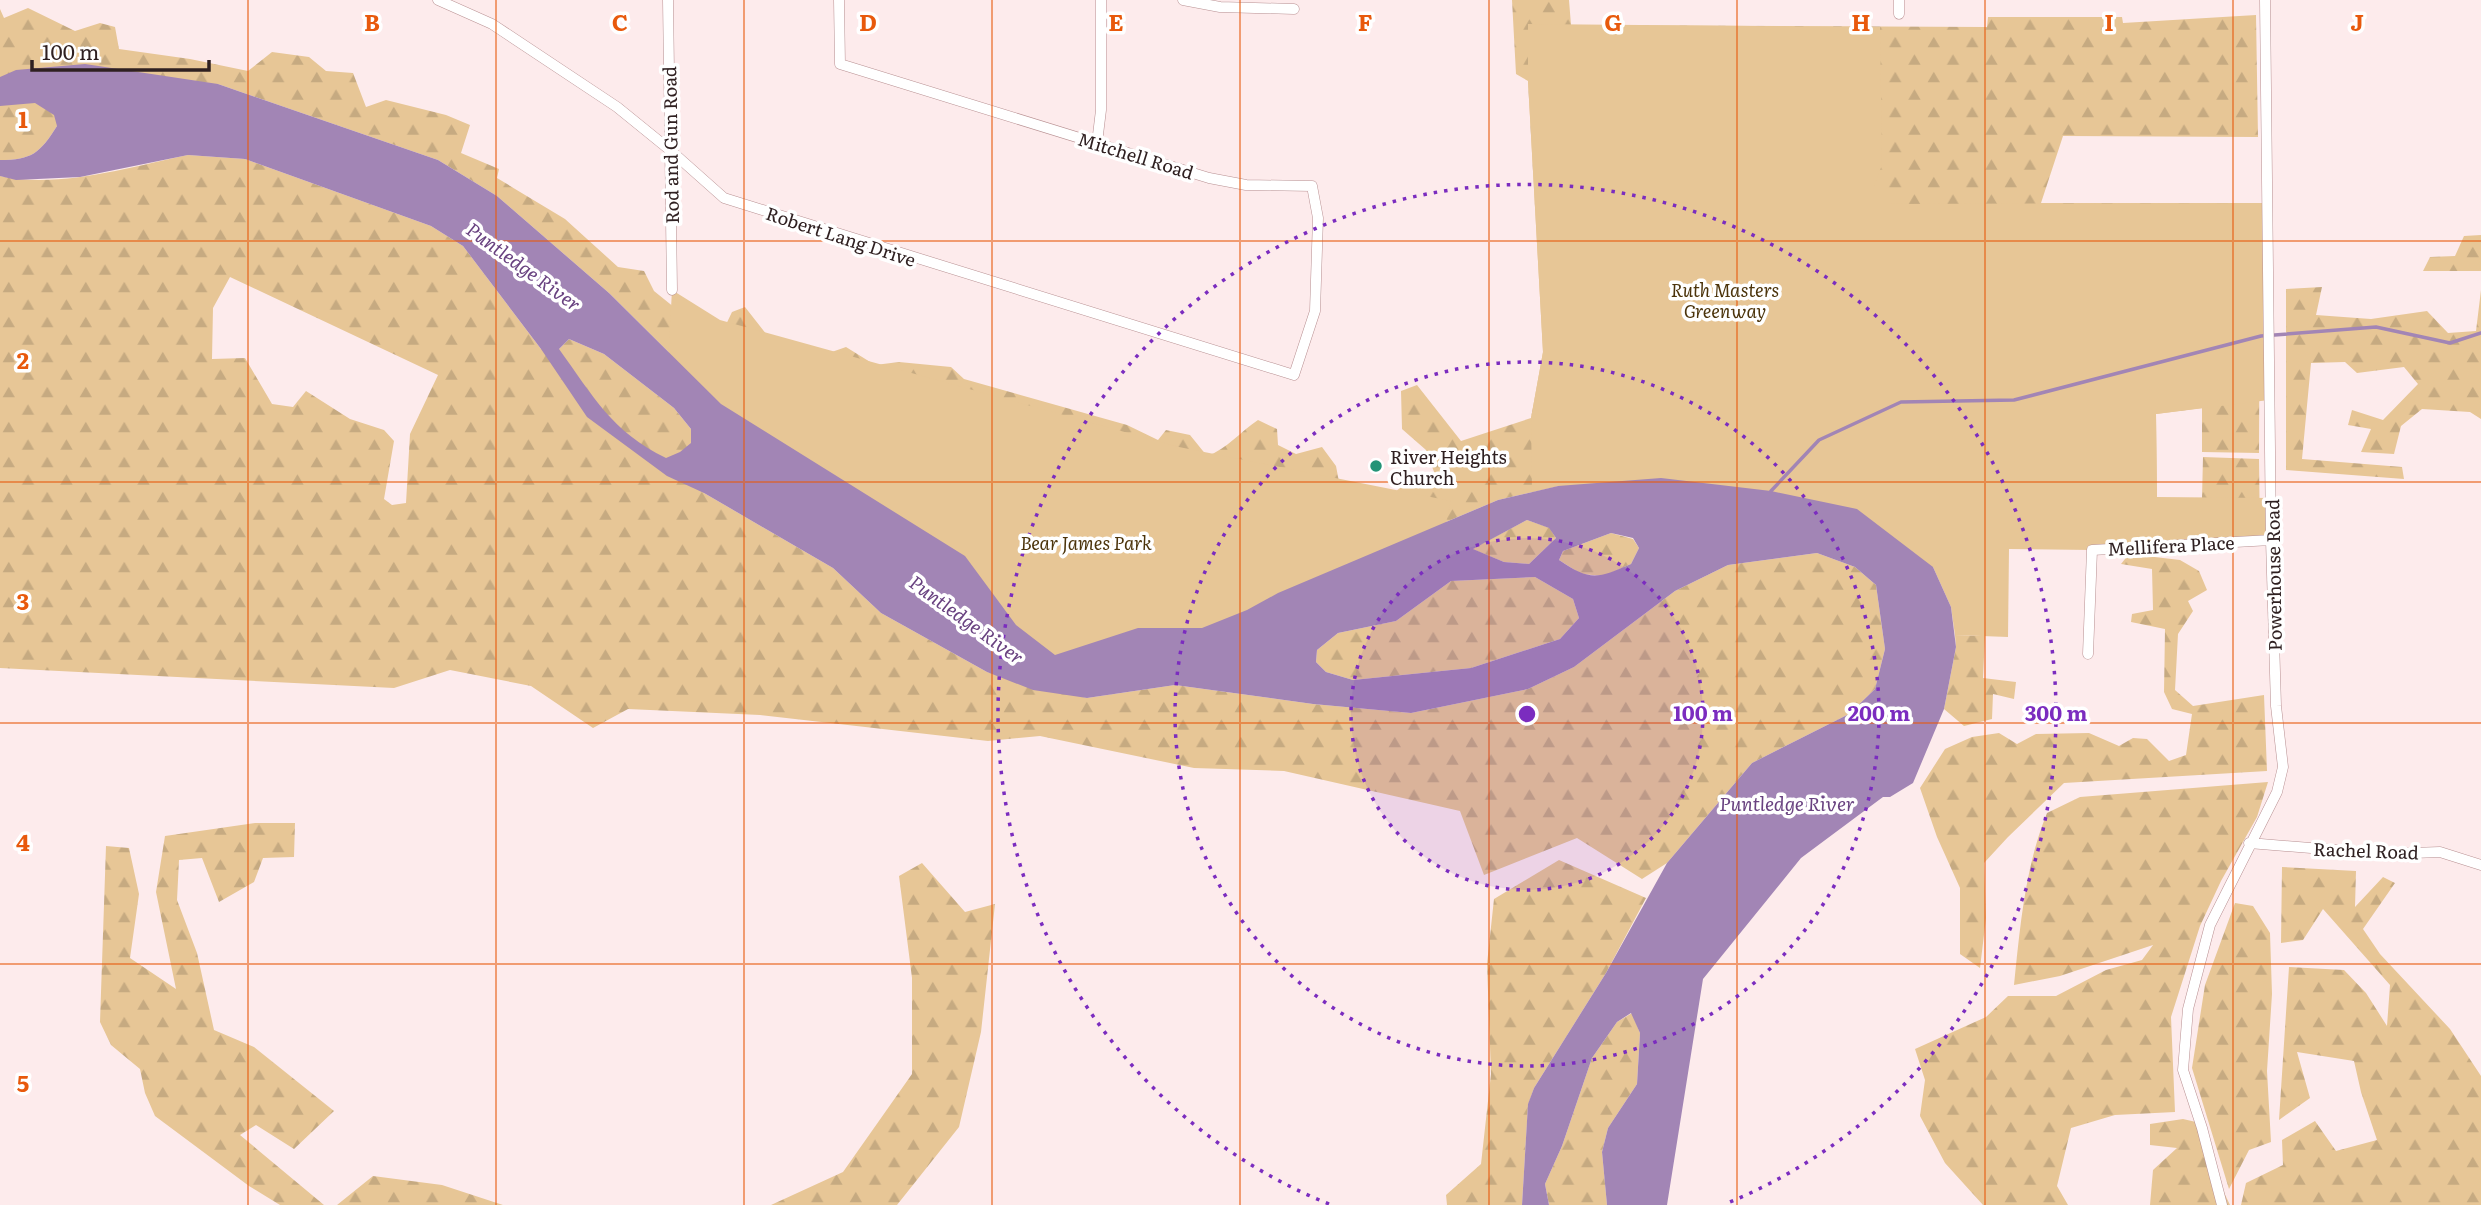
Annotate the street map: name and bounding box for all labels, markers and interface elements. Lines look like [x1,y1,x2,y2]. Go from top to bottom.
text: B [364,4,380,38]
text: C [612,4,628,38]
text: D [859,4,877,38]
text: E [1108,4,1124,38]
text: F [1358,4,1373,38]
text: G [1604,4,1622,38]
text: H [1851,4,1871,38]
text: I [2104,4,2114,38]
text: J [2350,4,2364,38]
scale bar [32,28,208,72]
text: 100 m [42,35,99,66]
street label: Rod and Gun Road [655,66,685,224]
text: 1 [18,101,28,135]
street label: Mitchell Road [1075,125,1197,185]
street label: Robert Lang Drive [763,199,919,273]
water label: Puntledge River [461,215,587,317]
park label: Ruth Masters Greenway [1671,276,1779,324]
text: 2 [17,342,29,376]
place label: River Heights Church [1390,443,1507,491]
marker: River Heights Church [1368,458,1384,474]
street label: Powerhouse Road [2258,499,2288,651]
street label: Mellifera Place [2107,528,2235,562]
park label: Bear James Park [1020,529,1152,556]
water label: Puntledge River [904,568,1030,670]
text: 3 [17,583,29,617]
text: 100 m [1673,696,1733,727]
text: 200 m [1848,696,1910,727]
text: 300 m [2025,696,2087,727]
centre of rings [1515,702,1539,726]
water label: Puntledge River [1719,789,1855,817]
text: 4 [16,824,30,858]
street label: Rachel Road [2313,835,2419,865]
text: 5 [17,1065,29,1099]

